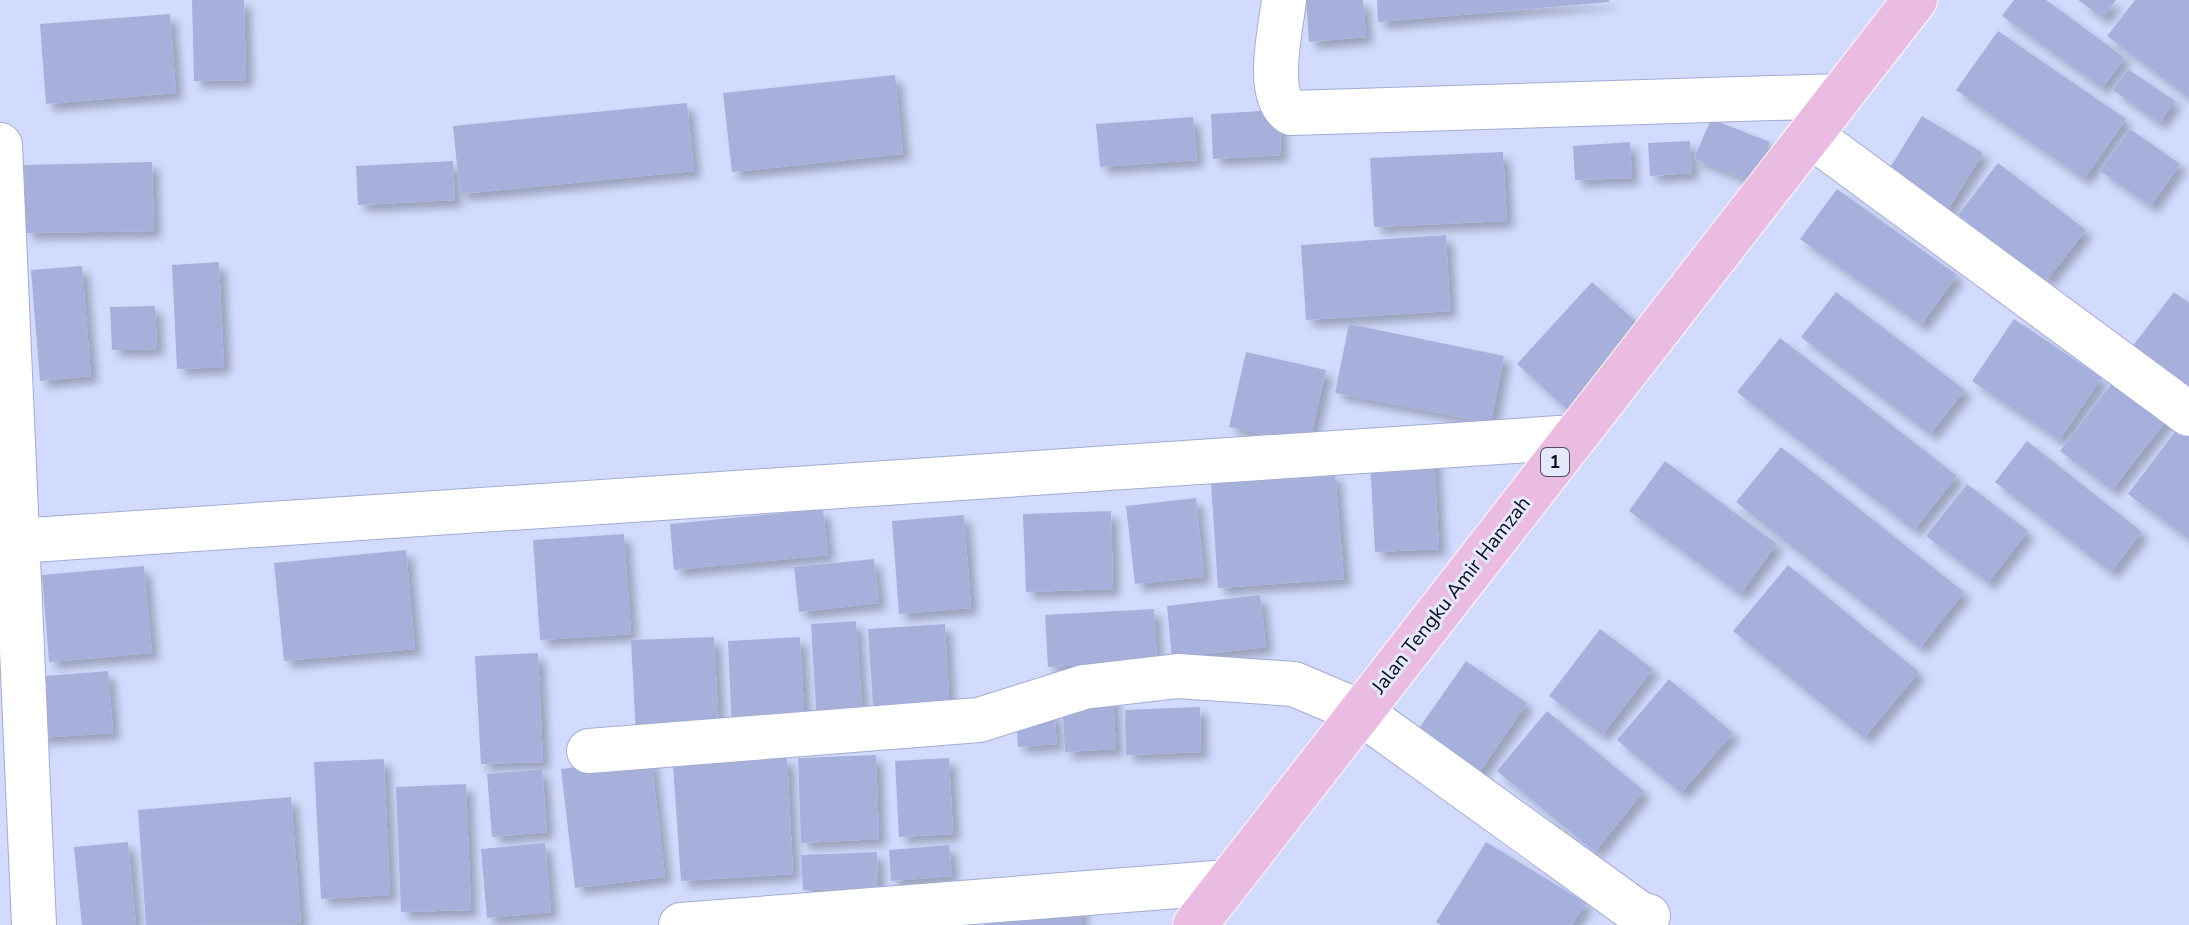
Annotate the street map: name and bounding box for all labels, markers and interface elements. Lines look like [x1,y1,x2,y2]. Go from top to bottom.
road number: 1 [1541,448,1569,476]
street label: Jalan Tengku Amir Hamzah [1365,491,1537,700]

